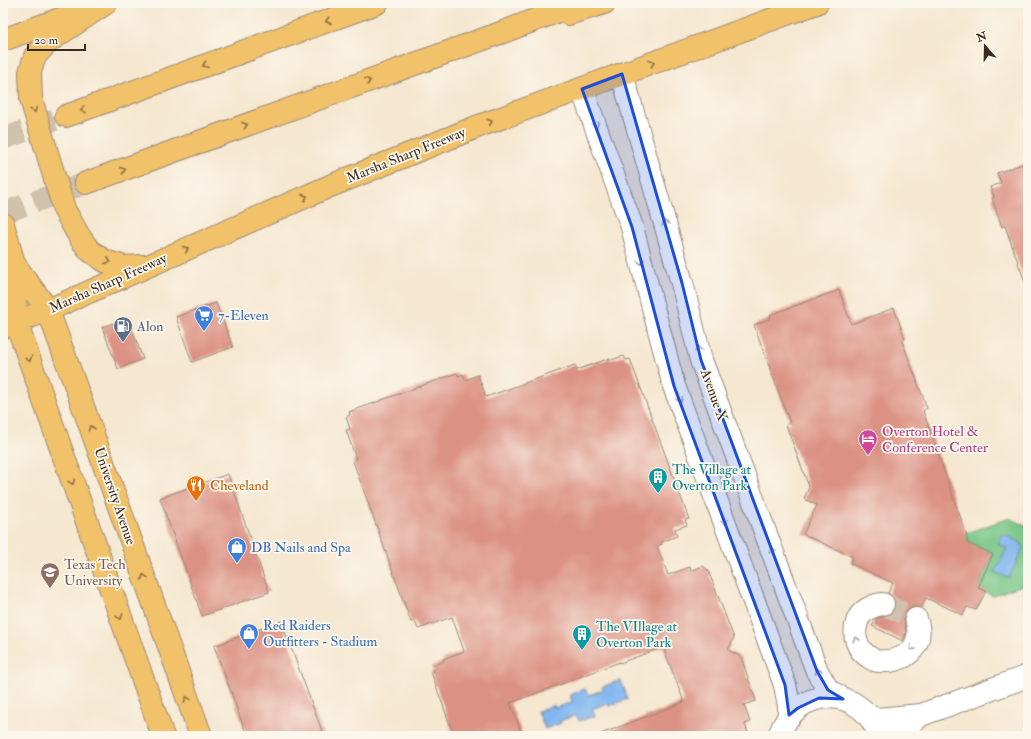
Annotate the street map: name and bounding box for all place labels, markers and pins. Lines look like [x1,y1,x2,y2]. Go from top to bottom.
supermarket icon: 7-Eleven [193,304,215,332]
place label: 7-Eleven [218,307,269,324]
fuel station icon: Alon [112,315,134,343]
place label: Alon [136,318,163,335]
place label: Overton Hotel & Conference Center [882,423,989,456]
hotel icon: Overton Hotel & Conference Center [857,428,879,456]
place label: The Village at Overton Park [672,461,751,494]
building icon: The Village at Overton Park [647,466,669,494]
restaurant icon: Cheveland [185,474,207,502]
place label: Cheveland [210,477,269,494]
shop icon: DB Nails and Spa [226,536,248,564]
place label: DB Nails and Spa [251,539,351,557]
place label: Texas Tech University [64,556,126,590]
school or university icon: Texas Tech University [39,561,61,589]
place label: Red Raiders Outfitters - Stadium [263,617,377,650]
place label: The VIllage at Overton Park [596,618,677,651]
shop icon: Red Raiders Outfitters - Stadium [238,622,260,650]
building icon: The VIllage at Overton Park [571,623,593,651]

